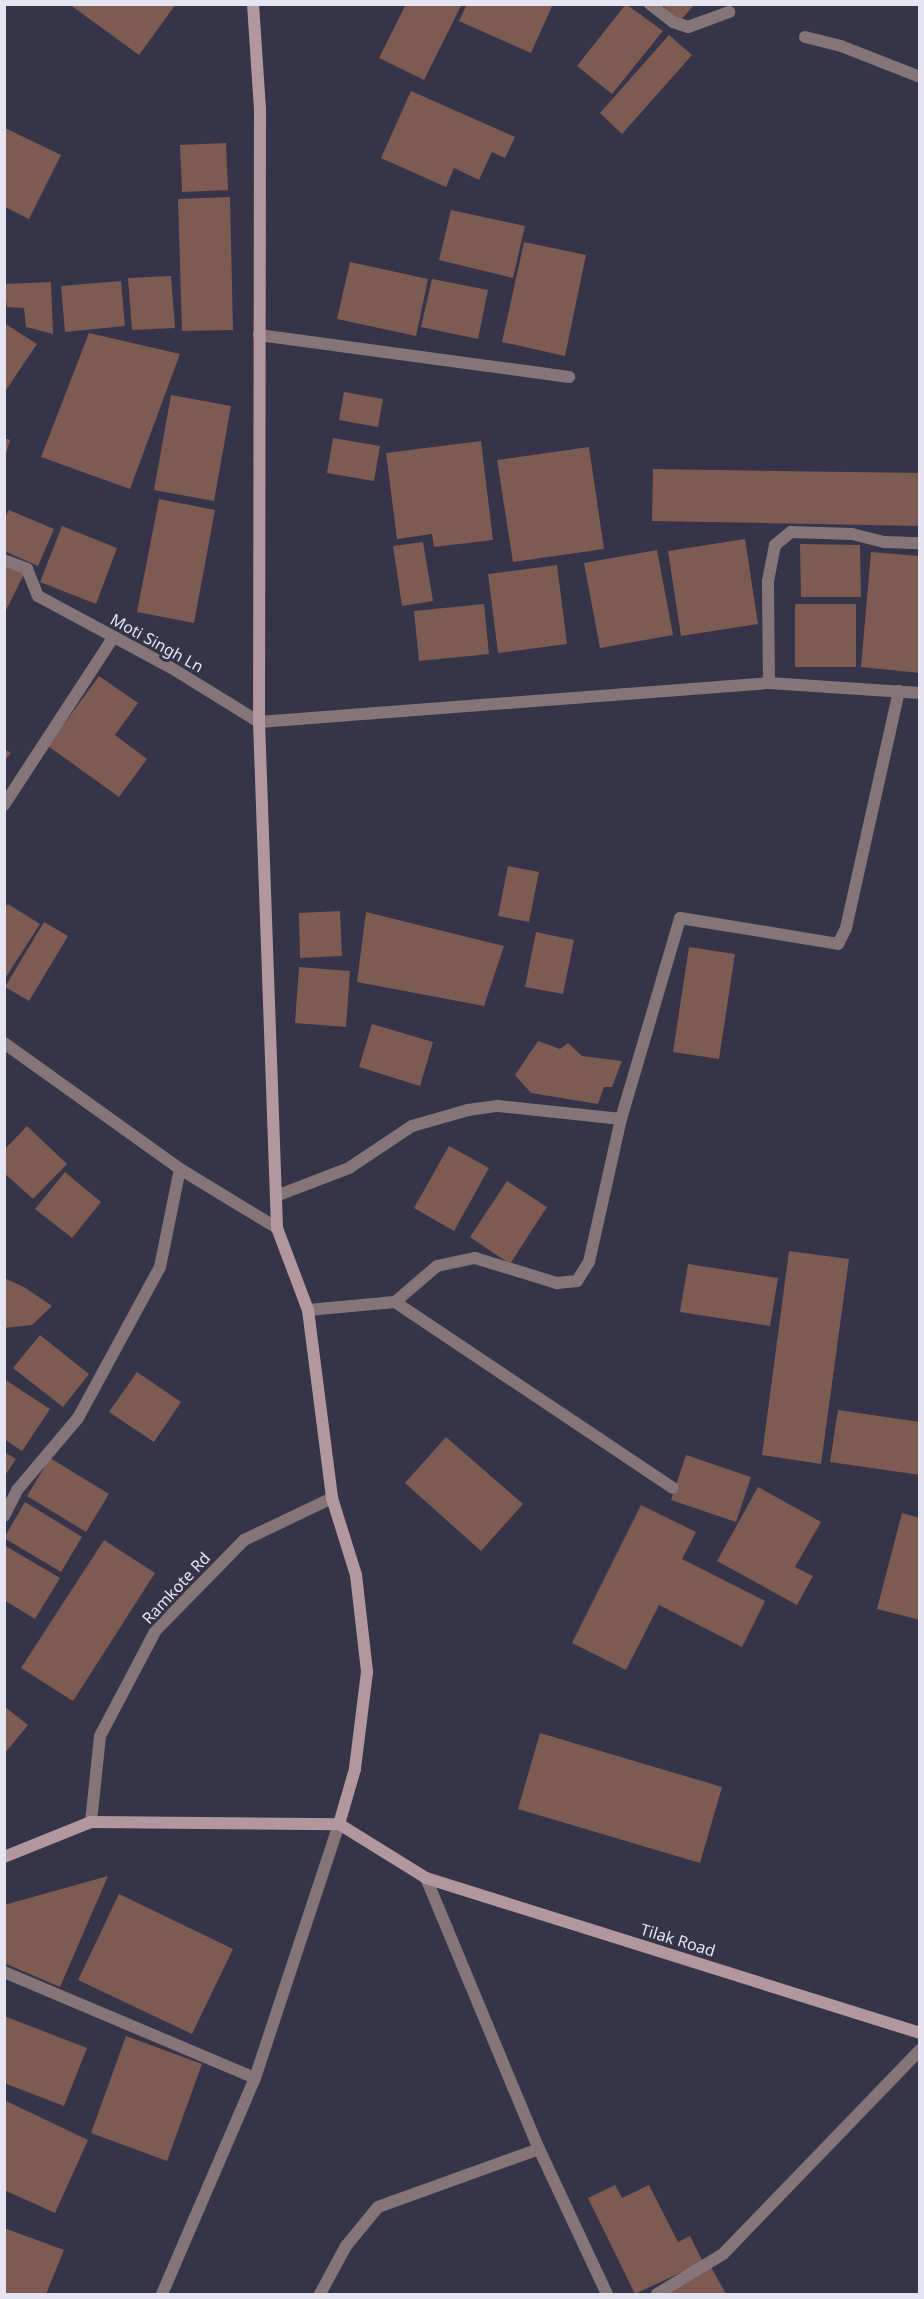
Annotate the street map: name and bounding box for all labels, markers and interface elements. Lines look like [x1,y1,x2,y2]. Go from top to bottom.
street label: Moti Singh Ln [107,610,207,676]
street label: Ramkote Rd [138,1548,214,1628]
street label: Tilak Road [638,1920,718,1960]

